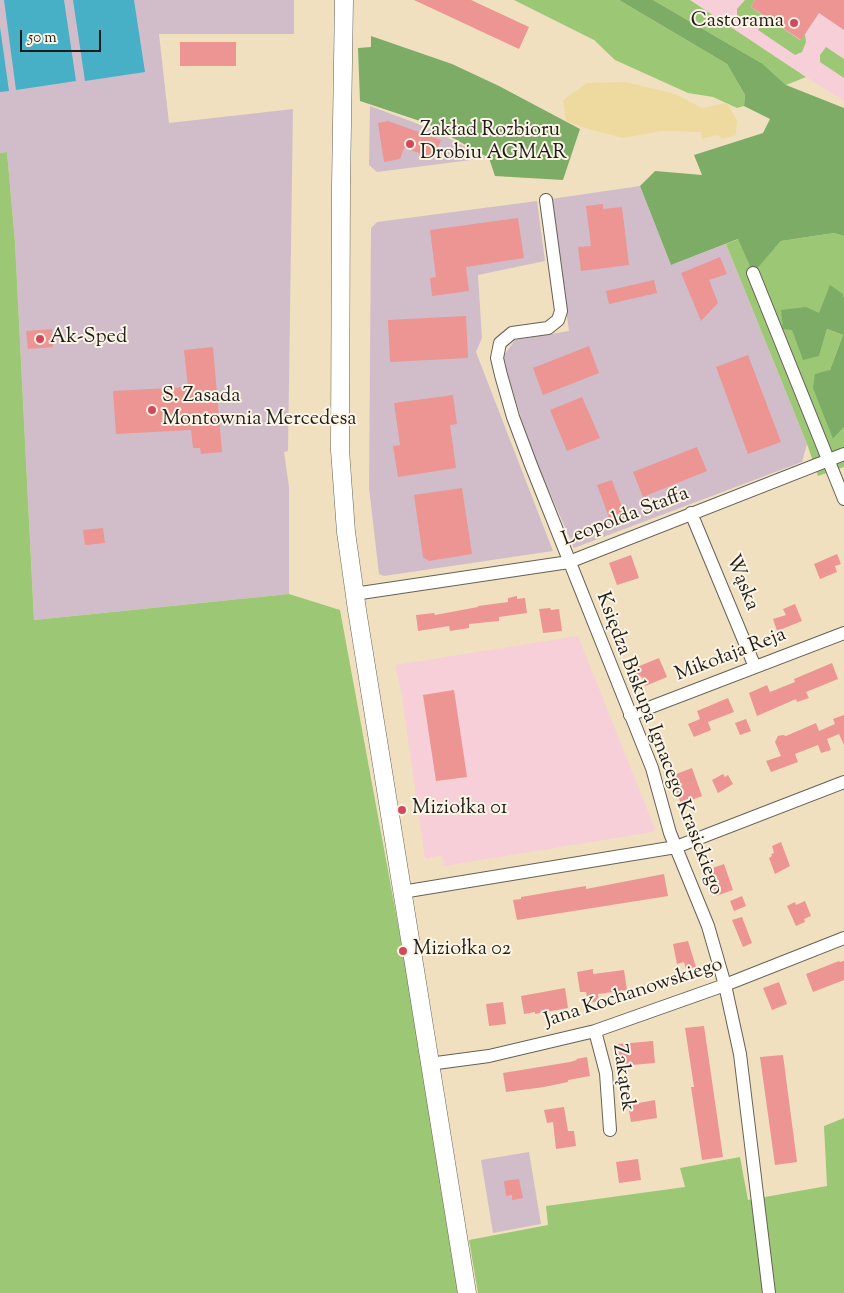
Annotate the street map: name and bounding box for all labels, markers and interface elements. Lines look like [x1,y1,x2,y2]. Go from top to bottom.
place label: Castorama [691,11,784,35]
marker: Castorama [788,17,800,29]
scale bar [22,20,104,52]
text: 50 m [28,28,57,49]
place label: Zakład Rozbioru Drobiu AGMAR [420,120,567,167]
marker: Zakład Rozbioru Drobiu AGMAR [404,138,416,150]
place label: Ak-Sped [50,327,127,351]
marker: Ak-Sped [34,333,46,345]
place label: S. Zasada Montownia Mercedesa [162,386,357,433]
marker: S. Zasada Montownia Mercedesa [146,404,158,416]
street label: Leopolda Staffa [559,483,693,553]
street label: Wąska [719,552,763,614]
street label: Księdza Biskupa Ignacego Krasickiego [589,589,727,899]
street label: Mikołaja Reja [672,624,790,688]
place label: Miziołka 01 [412,798,507,822]
marker: Miziołka 01 [396,804,408,816]
place label: Miziołka 02 [413,939,511,963]
marker: Miziołka 02 [397,945,409,957]
street label: Jana Kochanowskiego [542,954,726,1034]
street label: Zakątek [605,1043,639,1113]

